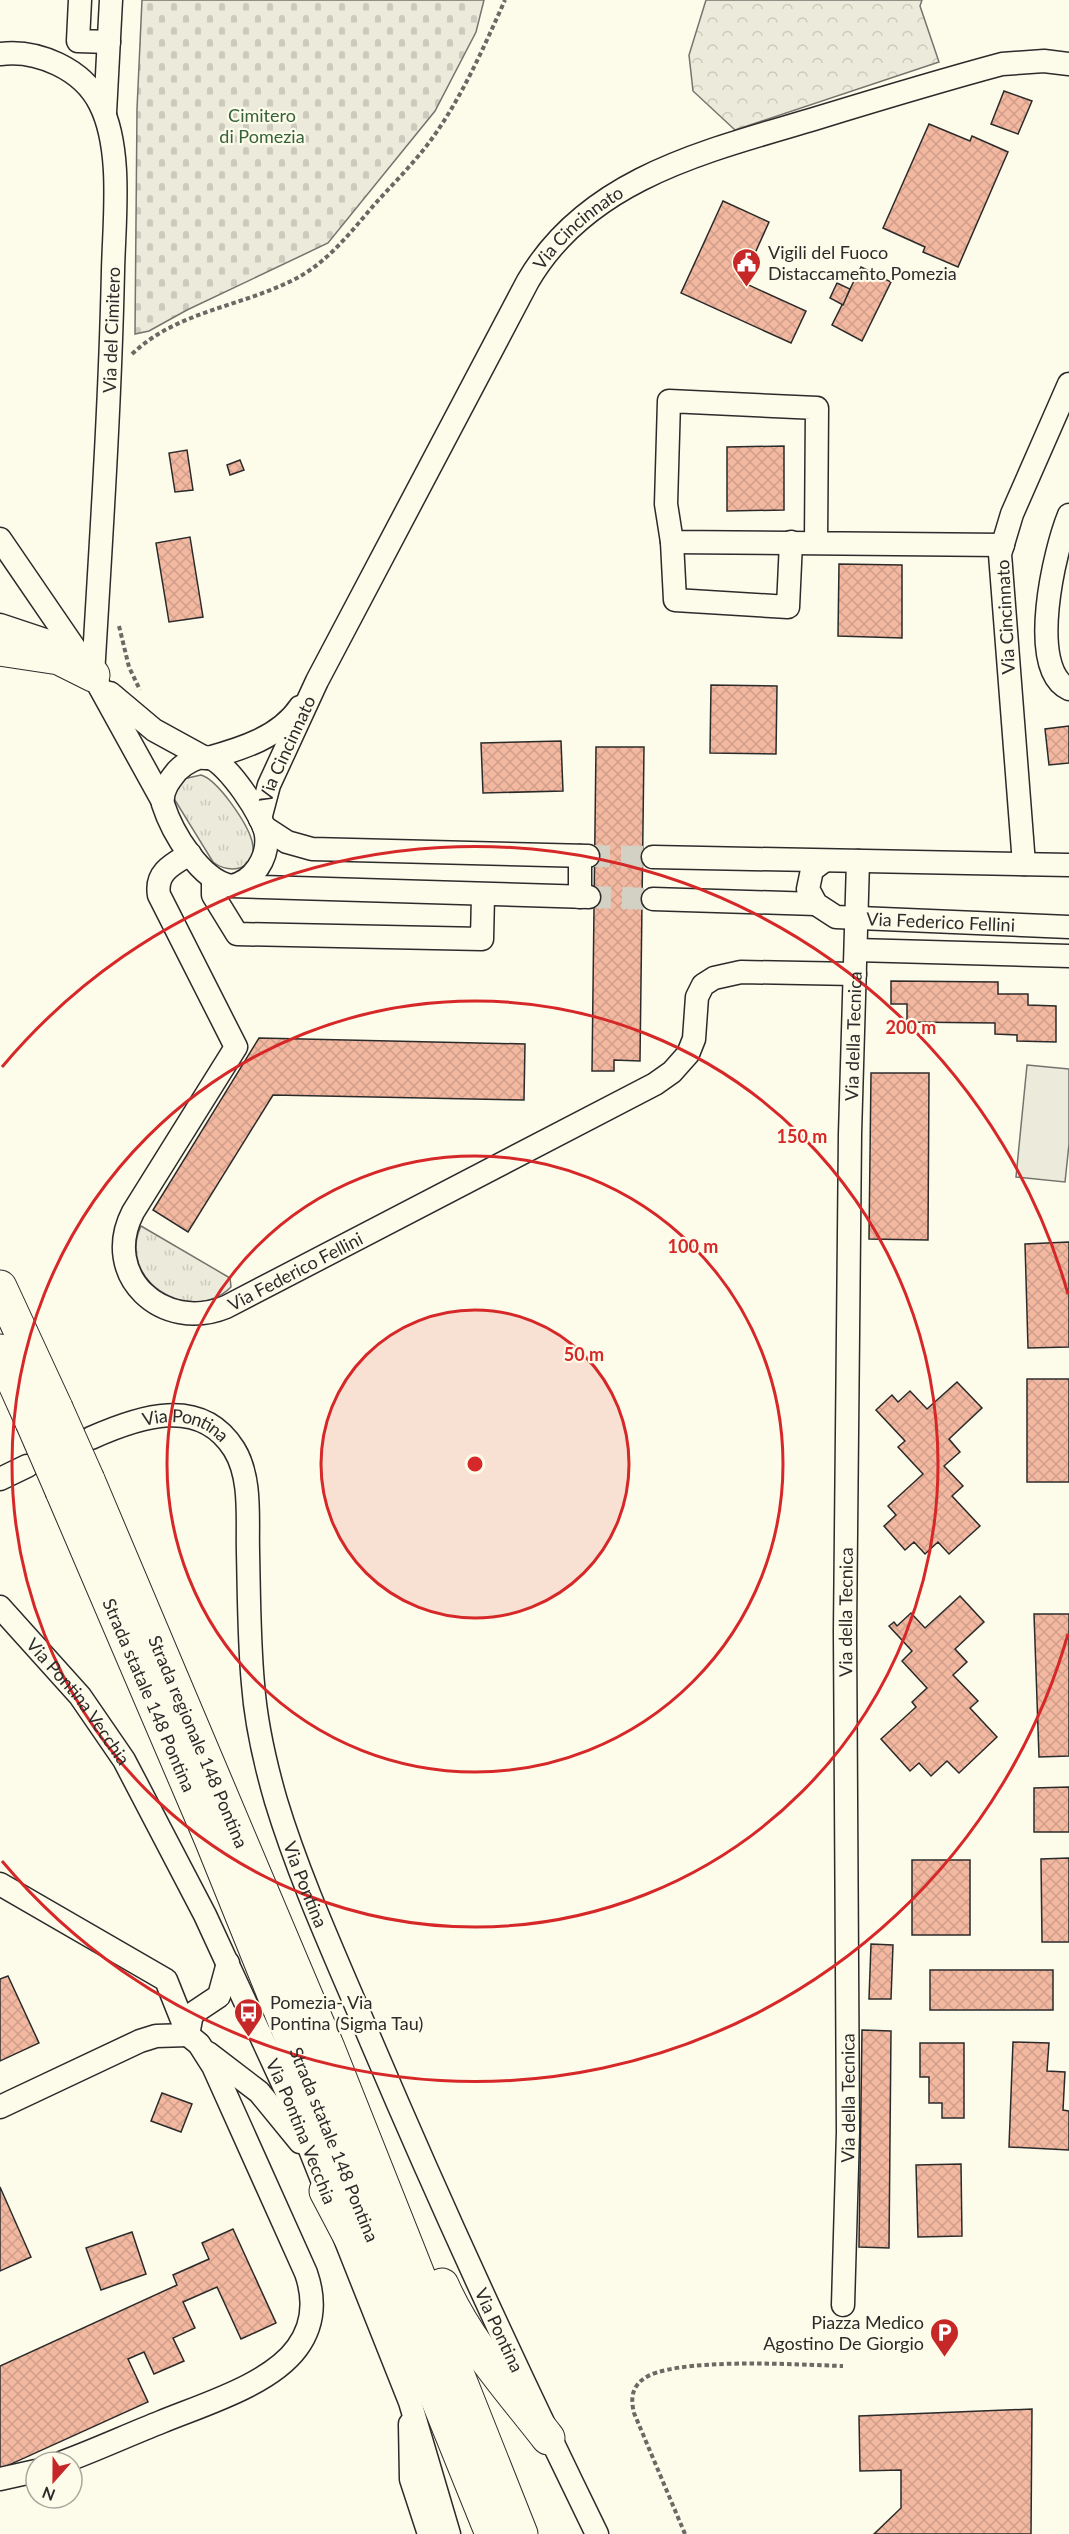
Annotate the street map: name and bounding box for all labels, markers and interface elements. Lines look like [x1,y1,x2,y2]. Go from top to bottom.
park label: Cimitero di Pomezia [219,104,305,147]
street label: Via Cincinnato [528,181,627,273]
place label: Vigili del Fuoco Distaccamento Pomezia [768,241,957,284]
public building icon: Vigili del Fuoco Distaccamento Pomezia [731,246,763,288]
street label: Via del Cimitero [98,267,124,393]
street label: Via Cincinnato [991,559,1019,675]
street label: Via Cincinnato [254,692,320,805]
street label: Via Federico Fellini [866,907,1015,936]
street label: Via della Tecnica [840,971,866,1101]
text: 200 m [886,1016,936,1038]
text: 150 m [777,1125,827,1147]
street label: Via Federico Fellini [224,1227,366,1315]
text: 100 m [668,1235,718,1257]
text: 50 m [564,1343,604,1365]
street label: Via Pontina [140,1404,234,1446]
centre of rings [465,1454,485,1474]
street label: Via della Tecnica [834,1547,857,1677]
street label: Strada statale 148 Pontina [98,1595,200,1795]
street label: Strada regionale 148 Pontina [144,1632,253,1851]
street label: Via Pontina Vecchia [22,1633,135,1769]
street label: Via Pontina [279,1838,332,1931]
place label: Pomezia- Via Pontina (Sigma Tau) [270,1991,423,2034]
bus stop icon: Pomezia- Via Pontina (Sigma Tau) [233,1996,265,2038]
street label: Via della Tecnica [836,2033,859,2163]
street label: Strada statale 148 Pontina [285,2044,384,2245]
street label: Via Pontina Vecchia [262,2055,341,2207]
street label: Via Pontina [470,2284,529,2376]
place label: Piazza Medico Agostino De Giorgio [763,2311,924,2354]
parking icon: Piazza Medico Agostino De Giorgio [929,2316,961,2358]
north arrow [24,2450,84,2510]
text: N [39,2483,58,2506]

